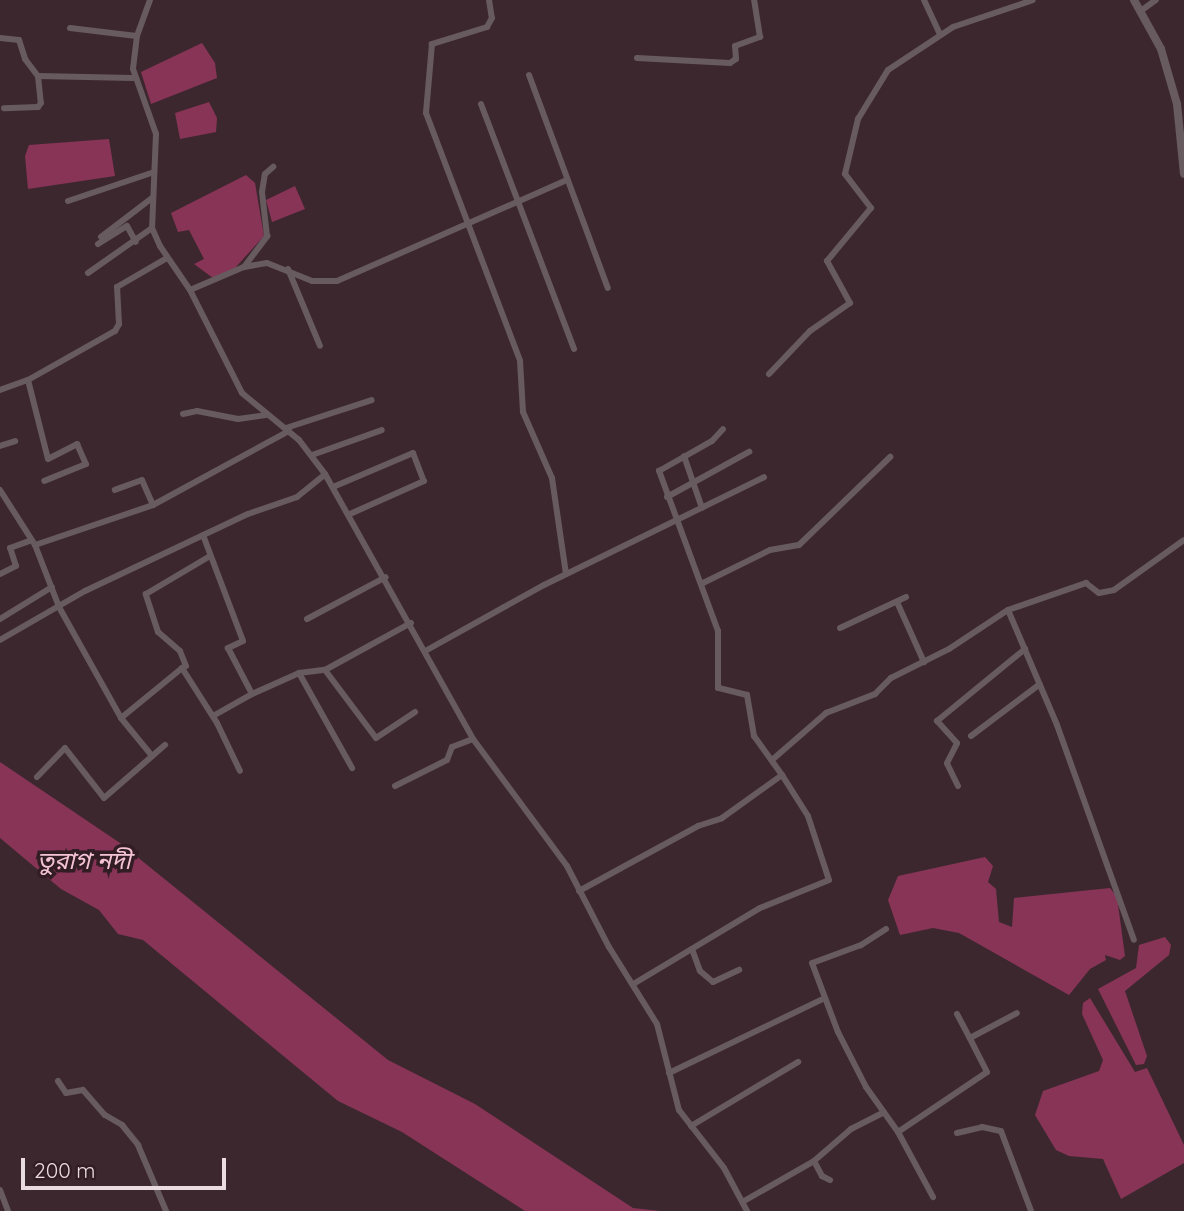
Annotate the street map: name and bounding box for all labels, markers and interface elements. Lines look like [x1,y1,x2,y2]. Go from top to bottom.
water label: তুরাগ নদী [37,847,131,875]
scale bar [24,1144,229,1188]
text: 200 m [34,1157,96,1183]

